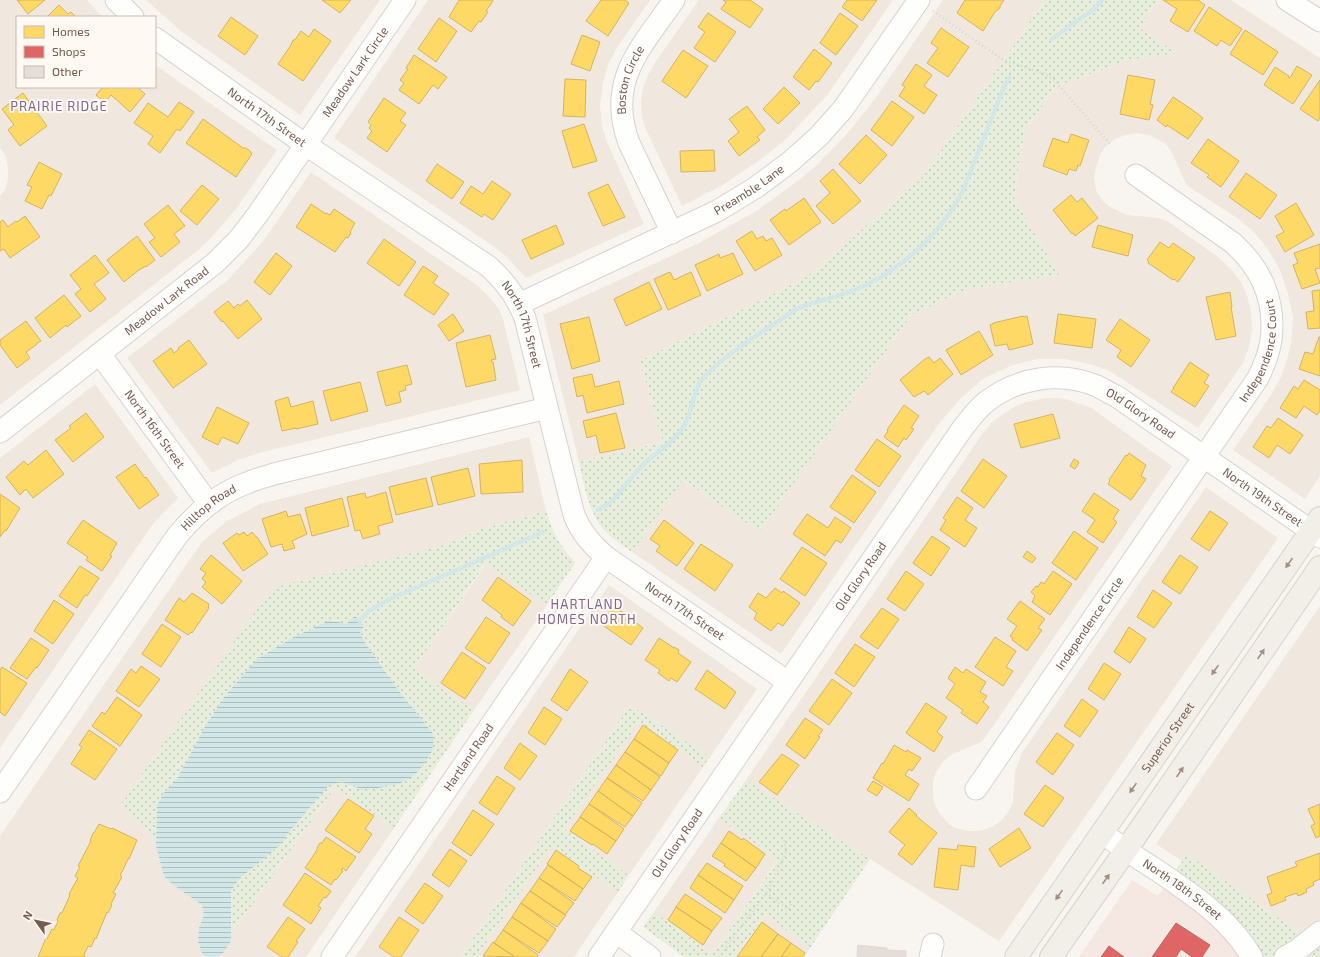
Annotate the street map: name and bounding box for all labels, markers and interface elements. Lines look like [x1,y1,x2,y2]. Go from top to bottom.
legend [16,16,156,88]
text: Homes [52,24,90,38]
street label: Meadow Lark Circle [319,24,391,119]
street label: Boston Circle [614,43,646,115]
text: Shops [52,44,86,58]
text: Other [52,64,83,78]
street label: North 17th Street [225,84,310,149]
district label: PRAIRIE RIDGE [10,98,108,114]
street label: Preamble Lane [711,161,786,217]
street label: Meadow Lark Road [121,263,211,338]
street label: North 17th Street [499,277,545,370]
street label: Independence Court [1236,298,1278,404]
street label: Old Glory Road [1104,384,1178,441]
street label: North 16th Street [122,387,189,471]
street label: North 19th Street [1221,464,1306,529]
street label: Hilltop Road [177,481,238,533]
street label: Old Glory Road [831,539,888,613]
one-way arrow [1285,558,1293,568]
street label: Independence Circle [1052,574,1126,672]
street label: North 17th Street [643,578,728,643]
district label: HARTLAND HOMES NORTH [537,596,637,627]
one-way arrow [1257,648,1265,659]
one-way arrow [1211,665,1219,675]
street label: Superior Street [1138,699,1197,775]
street label: Hartland Road [440,720,496,793]
one-way arrow [1176,767,1184,778]
one-way arrow [1129,783,1137,793]
street label: Old Glory Road [648,806,705,880]
street label: North 18th Street [1141,855,1225,922]
one-way arrow [1102,874,1110,885]
one-way arrow [1055,890,1063,900]
north arrow [16,901,56,941]
text: N [20,908,35,922]

